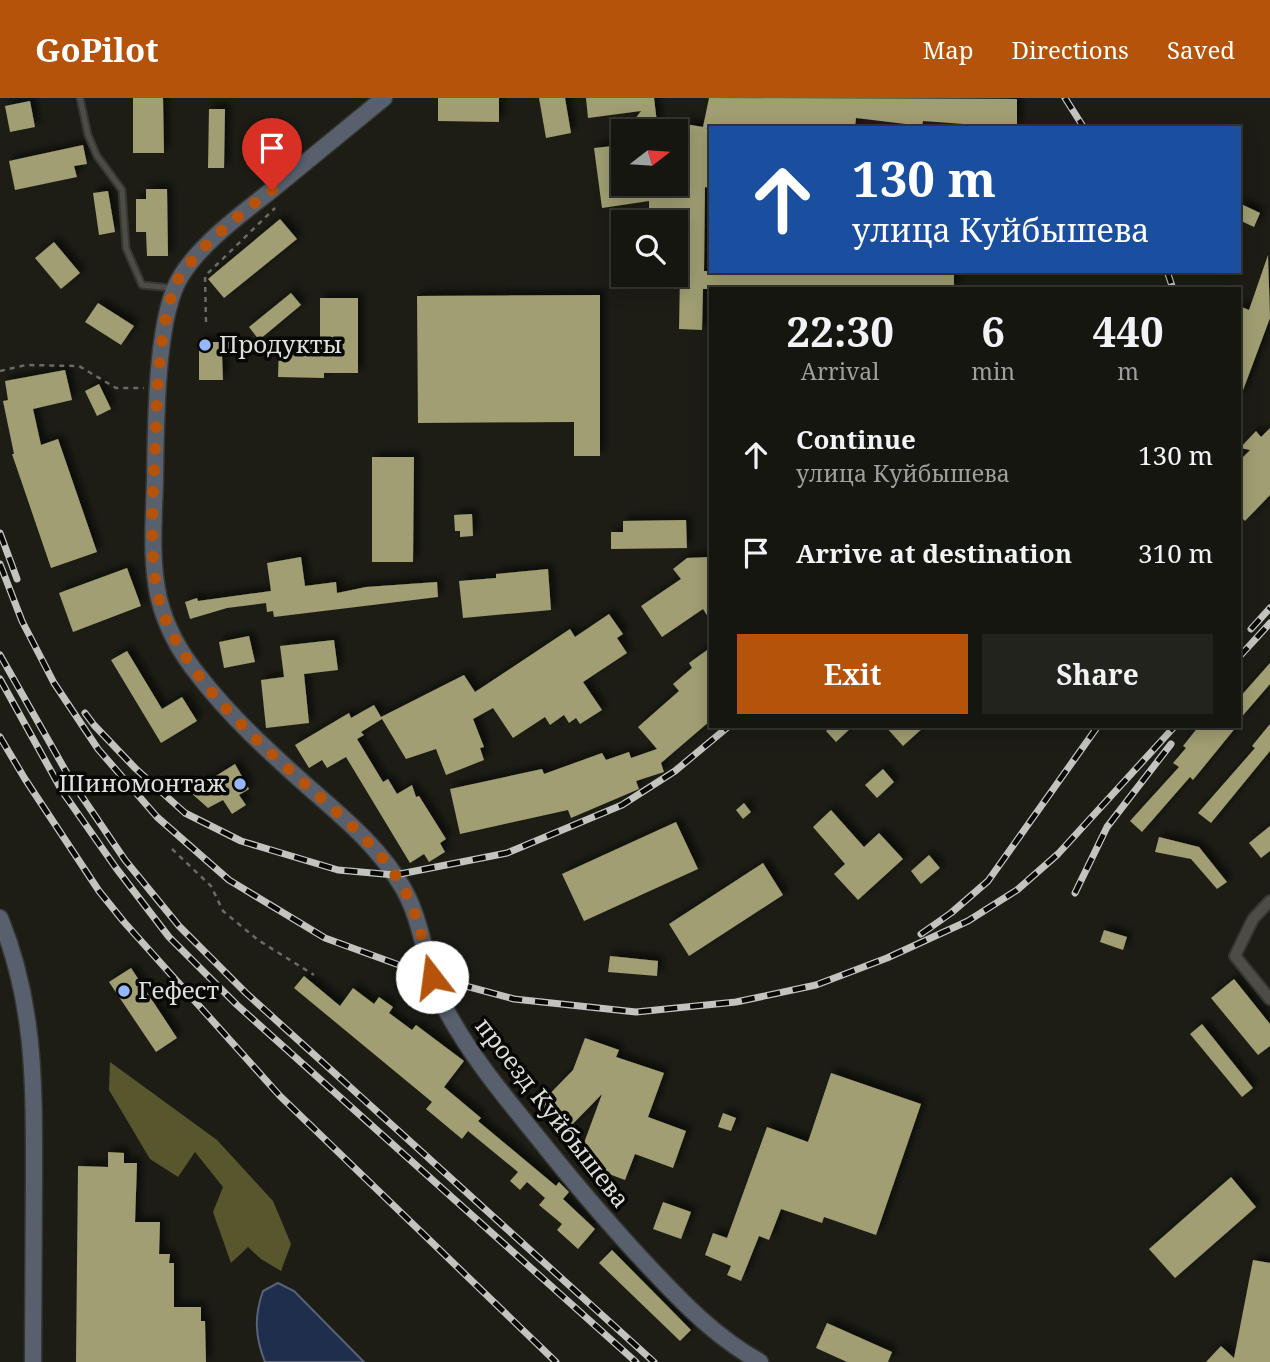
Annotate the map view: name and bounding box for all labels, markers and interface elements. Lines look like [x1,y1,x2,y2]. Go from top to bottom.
text: GoPilot [35,27,159,72]
text: Map [923,33,974,66]
text: Directions [1012,33,1129,66]
text: Saved [1167,33,1235,66]
pin [242,118,302,190]
north arrow [611,119,688,196]
map controls [611,119,688,287]
icon: arrive [253,129,291,167]
text: 130 m [852,145,996,211]
icon: ahead [737,154,828,245]
text: улица Куйбышева [852,208,1150,251]
button: search [611,210,688,287]
text: 22:30 [786,302,894,359]
text: 6 [981,302,1005,359]
text: 440 [1092,302,1164,359]
place label: Продукты [219,327,342,360]
marker: Продукты [197,337,213,353]
text: Arrival [801,355,879,387]
text: min [971,355,1015,387]
text: m [1117,355,1139,387]
text: Continue [796,421,916,457]
icon: ahead [737,436,775,474]
text: 130 m [1138,437,1213,473]
text: улица Куйбышева [796,457,1010,489]
icon: arrive [737,534,775,572]
text: Arrive at destination [796,535,1072,571]
text: 310 m [1138,535,1213,571]
button: Exit [737,634,968,714]
button: Share [982,634,1213,714]
place label: Шиномонтаж [59,766,227,799]
marker: Шиномонтаж [232,776,248,792]
position arrow [395,940,469,1014]
place label: Гефест [138,973,219,1006]
marker: Гефест [116,983,132,999]
street label: проезд Куйбышева [468,1010,638,1214]

